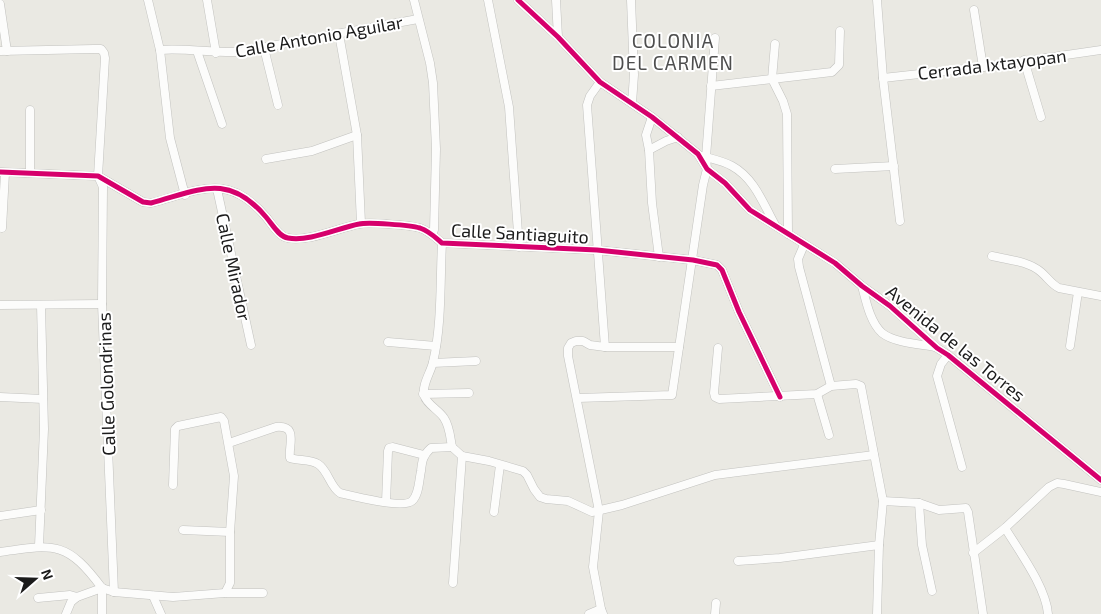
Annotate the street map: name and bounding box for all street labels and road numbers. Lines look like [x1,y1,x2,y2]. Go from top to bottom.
street label: Calle Antonio Aguilar [233,10,405,62]
street label: Cerrada Ixtayopan [916,44,1068,84]
street label: Calle Mirador [212,211,256,323]
street label: Calle Santiaguito [451,218,589,248]
street label: Avenida de las Torres [882,280,1030,406]
street label: Calle Golondrinas [93,312,119,456]

